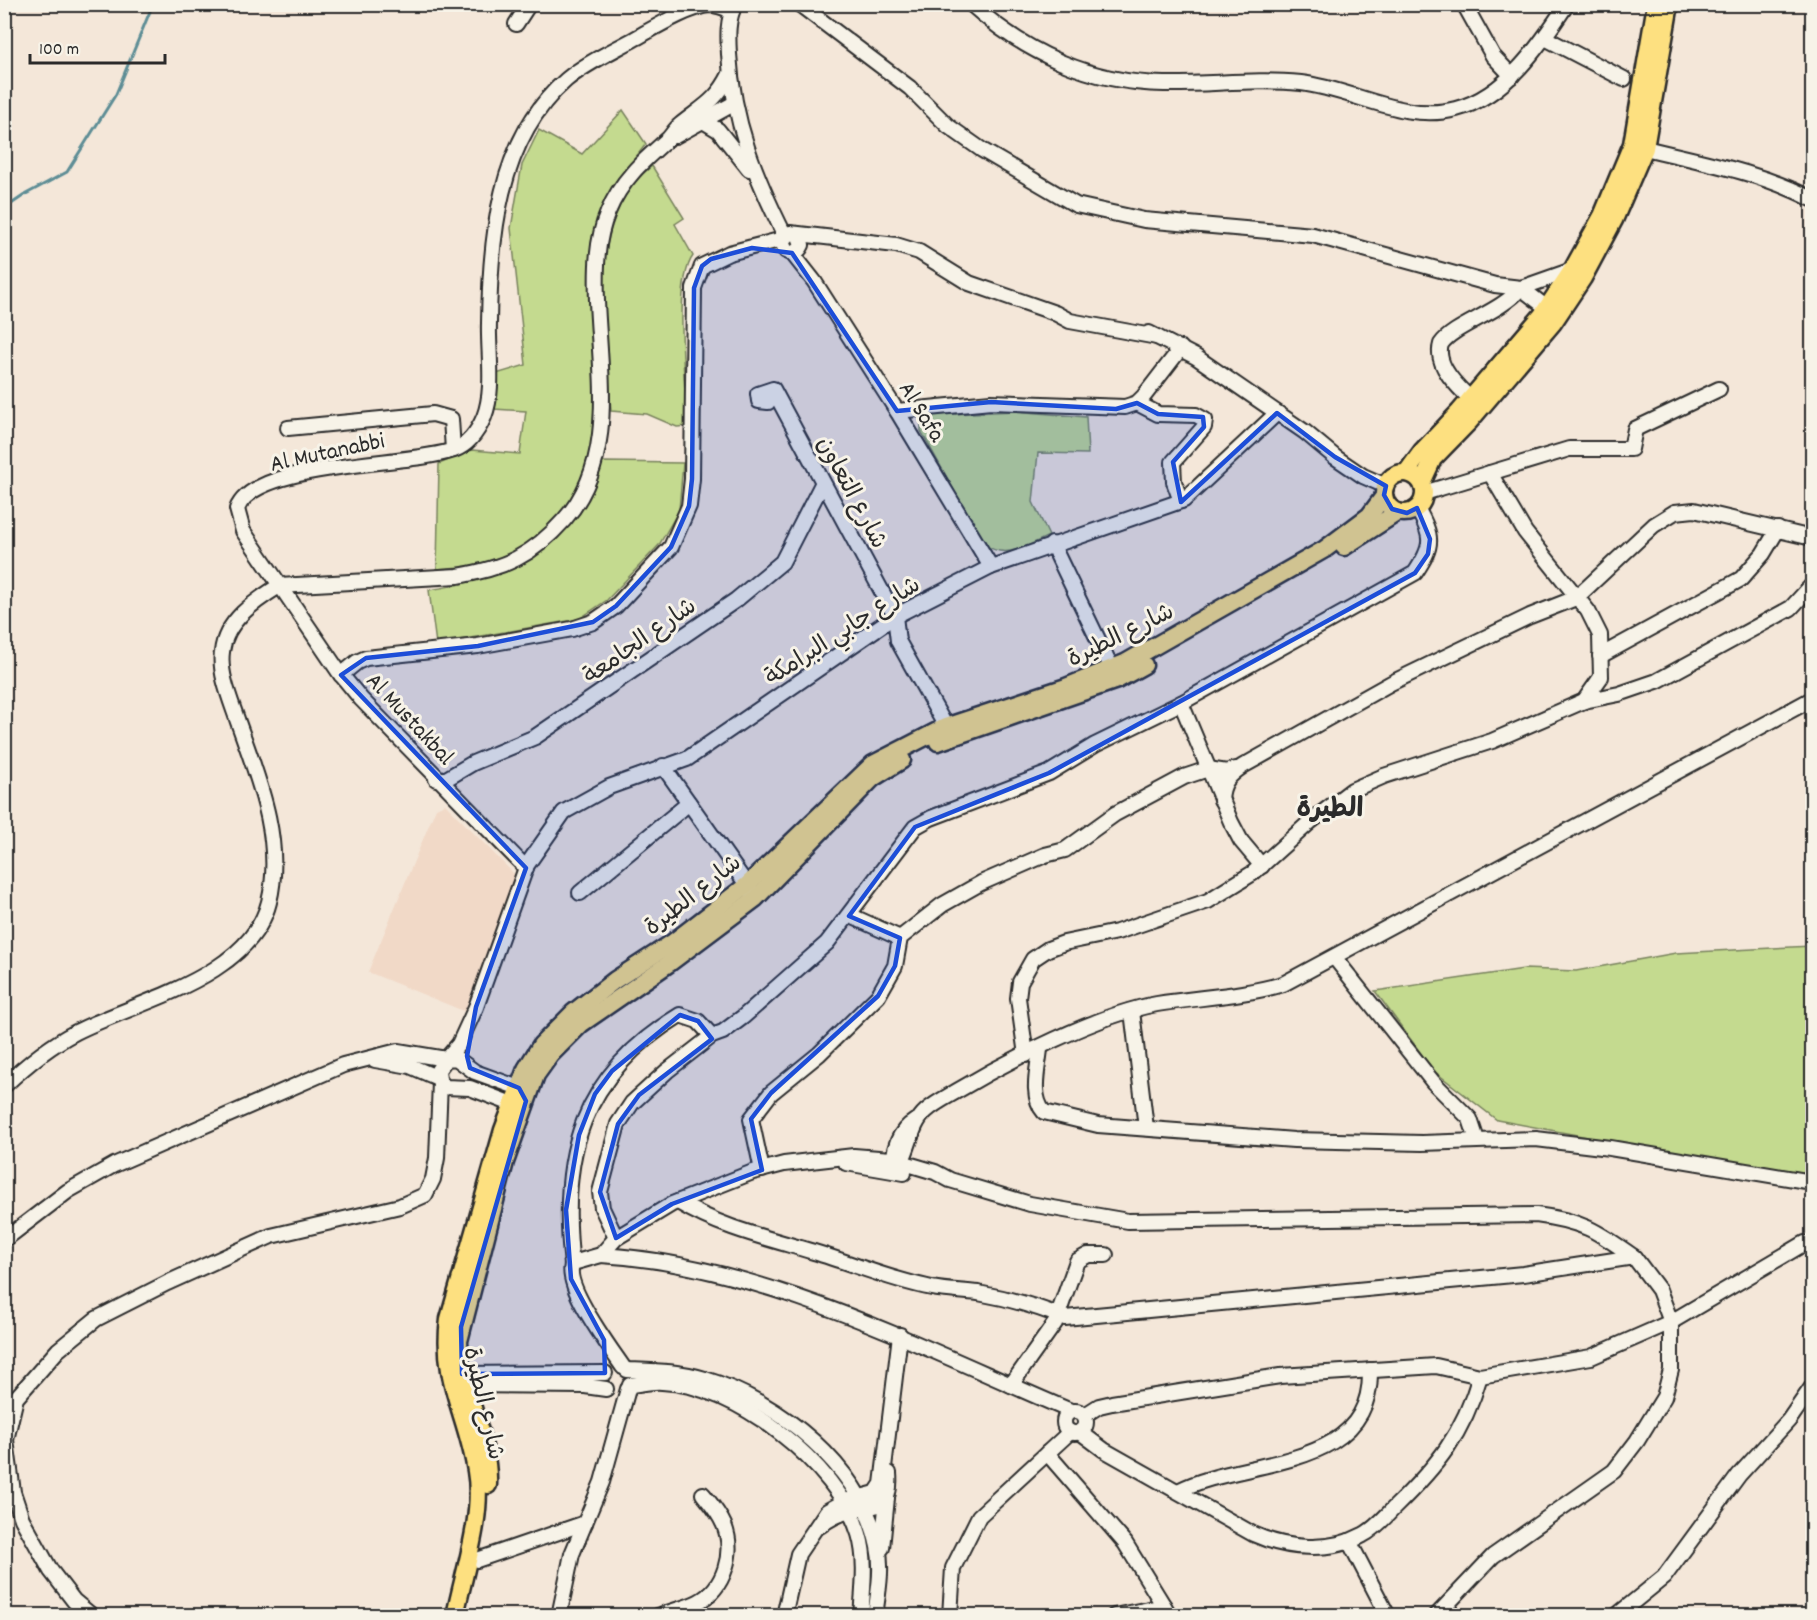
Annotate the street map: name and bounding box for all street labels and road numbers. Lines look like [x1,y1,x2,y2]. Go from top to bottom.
street label: Al Safa [889,376,953,450]
street label: Al Mutanabbi [267,425,388,483]
street label: شارع التعاون [806,431,894,556]
street label: شارع جابي البرامكة [759,569,929,697]
street label: شارع الجامعة [577,591,704,694]
street label: شارع الطيرة [1062,596,1181,677]
street label: Al Mustakbal [357,666,461,774]
street label: شارع الطيرة [638,847,750,945]
street label: شارع الطيرة [453,1344,512,1464]

